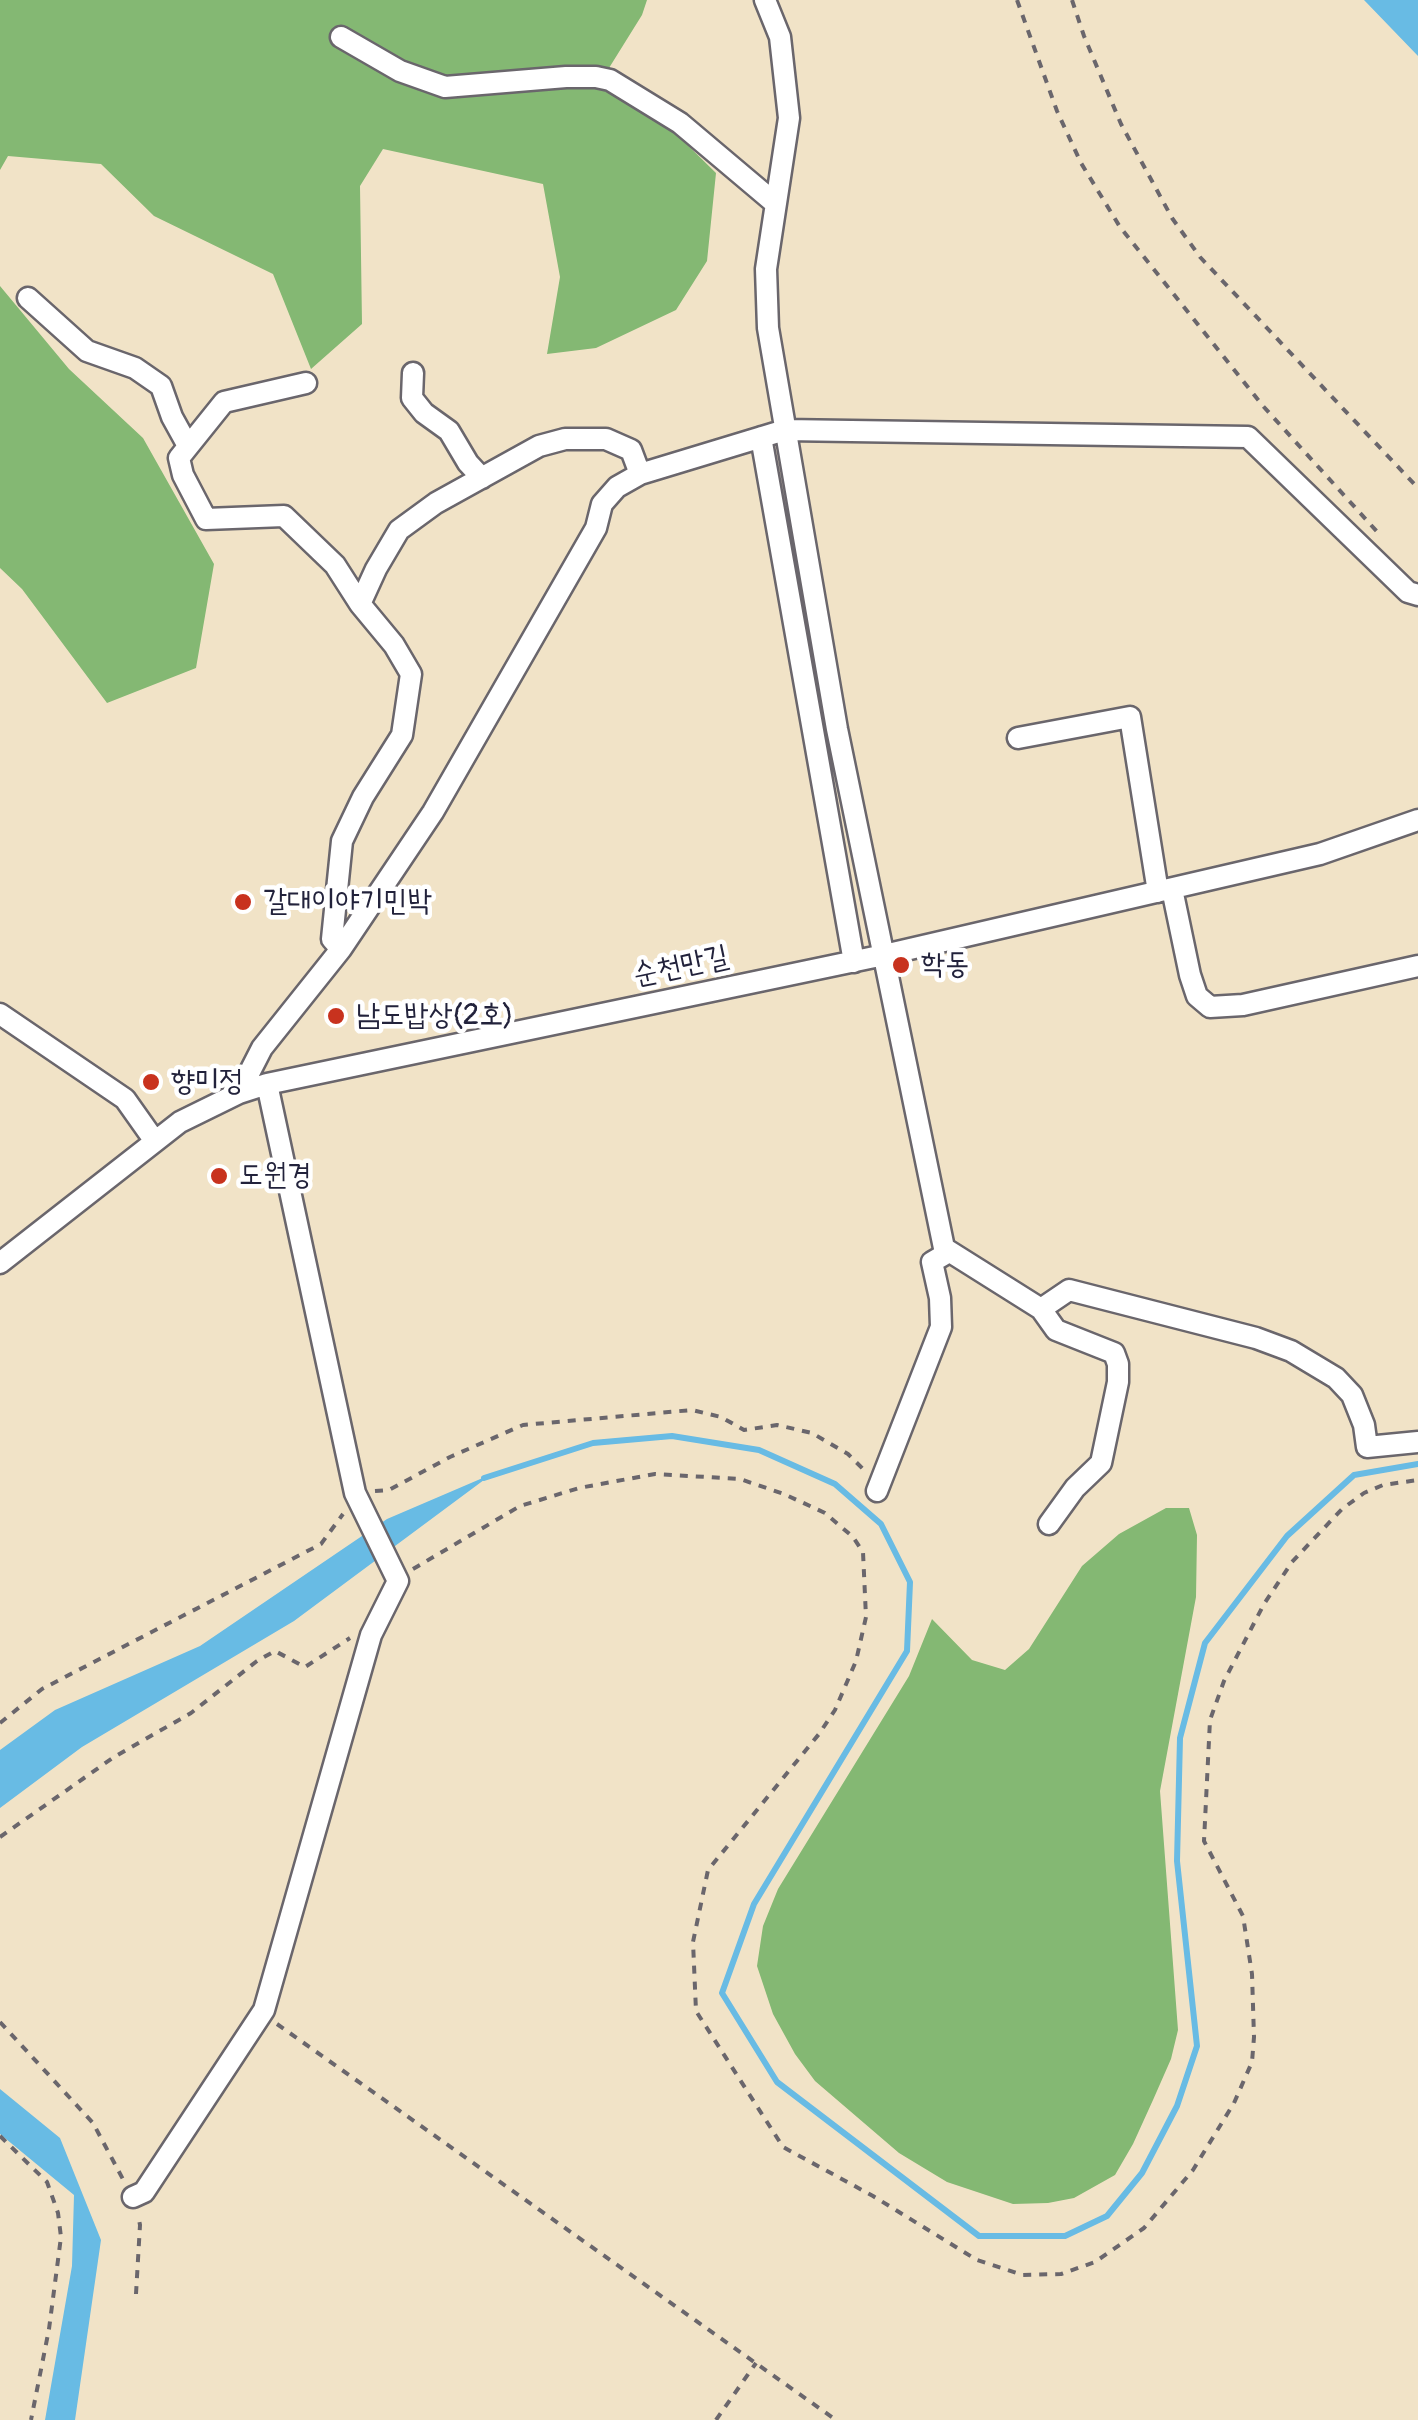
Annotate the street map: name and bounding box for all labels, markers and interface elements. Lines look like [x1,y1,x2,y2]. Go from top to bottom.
place label: 갈대이야기민박 [263,884,432,920]
marker: 갈대이야기민박 [232,891,254,913]
street label: 순천만길 [630,939,732,995]
place label: 학동 [921,947,969,983]
marker: 학동 [890,954,912,976]
place label: 남도밥상(2호) [356,998,514,1034]
marker: 남도밥상(2호) [325,1005,347,1027]
place label: 향미정 [171,1064,243,1100]
marker: 향미정 [140,1071,162,1093]
place label: 도원경 [239,1158,311,1194]
marker: 도원경 [208,1165,230,1187]

